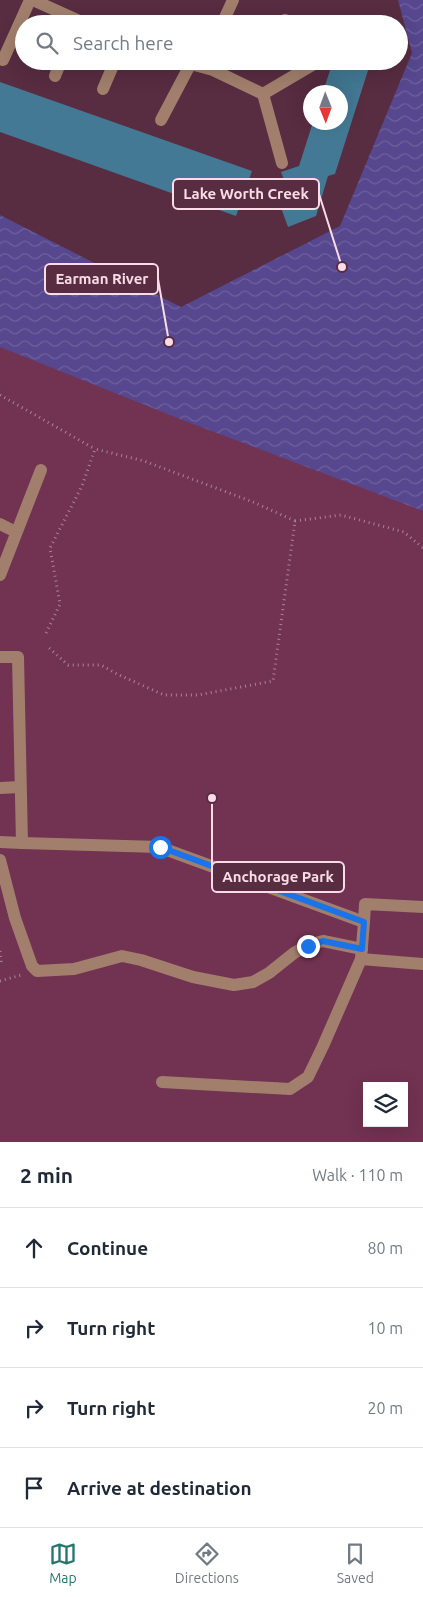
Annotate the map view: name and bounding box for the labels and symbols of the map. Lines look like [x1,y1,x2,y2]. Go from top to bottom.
north arrow [303,85,348,130]
callout: Lake Worth Creek [173,179,319,209]
text: Lake Worth Creek [183,185,309,202]
callout: Earman River [45,264,158,294]
text: Earman River [56,270,149,287]
route start [149,836,172,859]
callout: Anchorage Park [212,862,344,892]
text: Anchorage Park [222,868,334,885]
route end [297,935,320,958]

